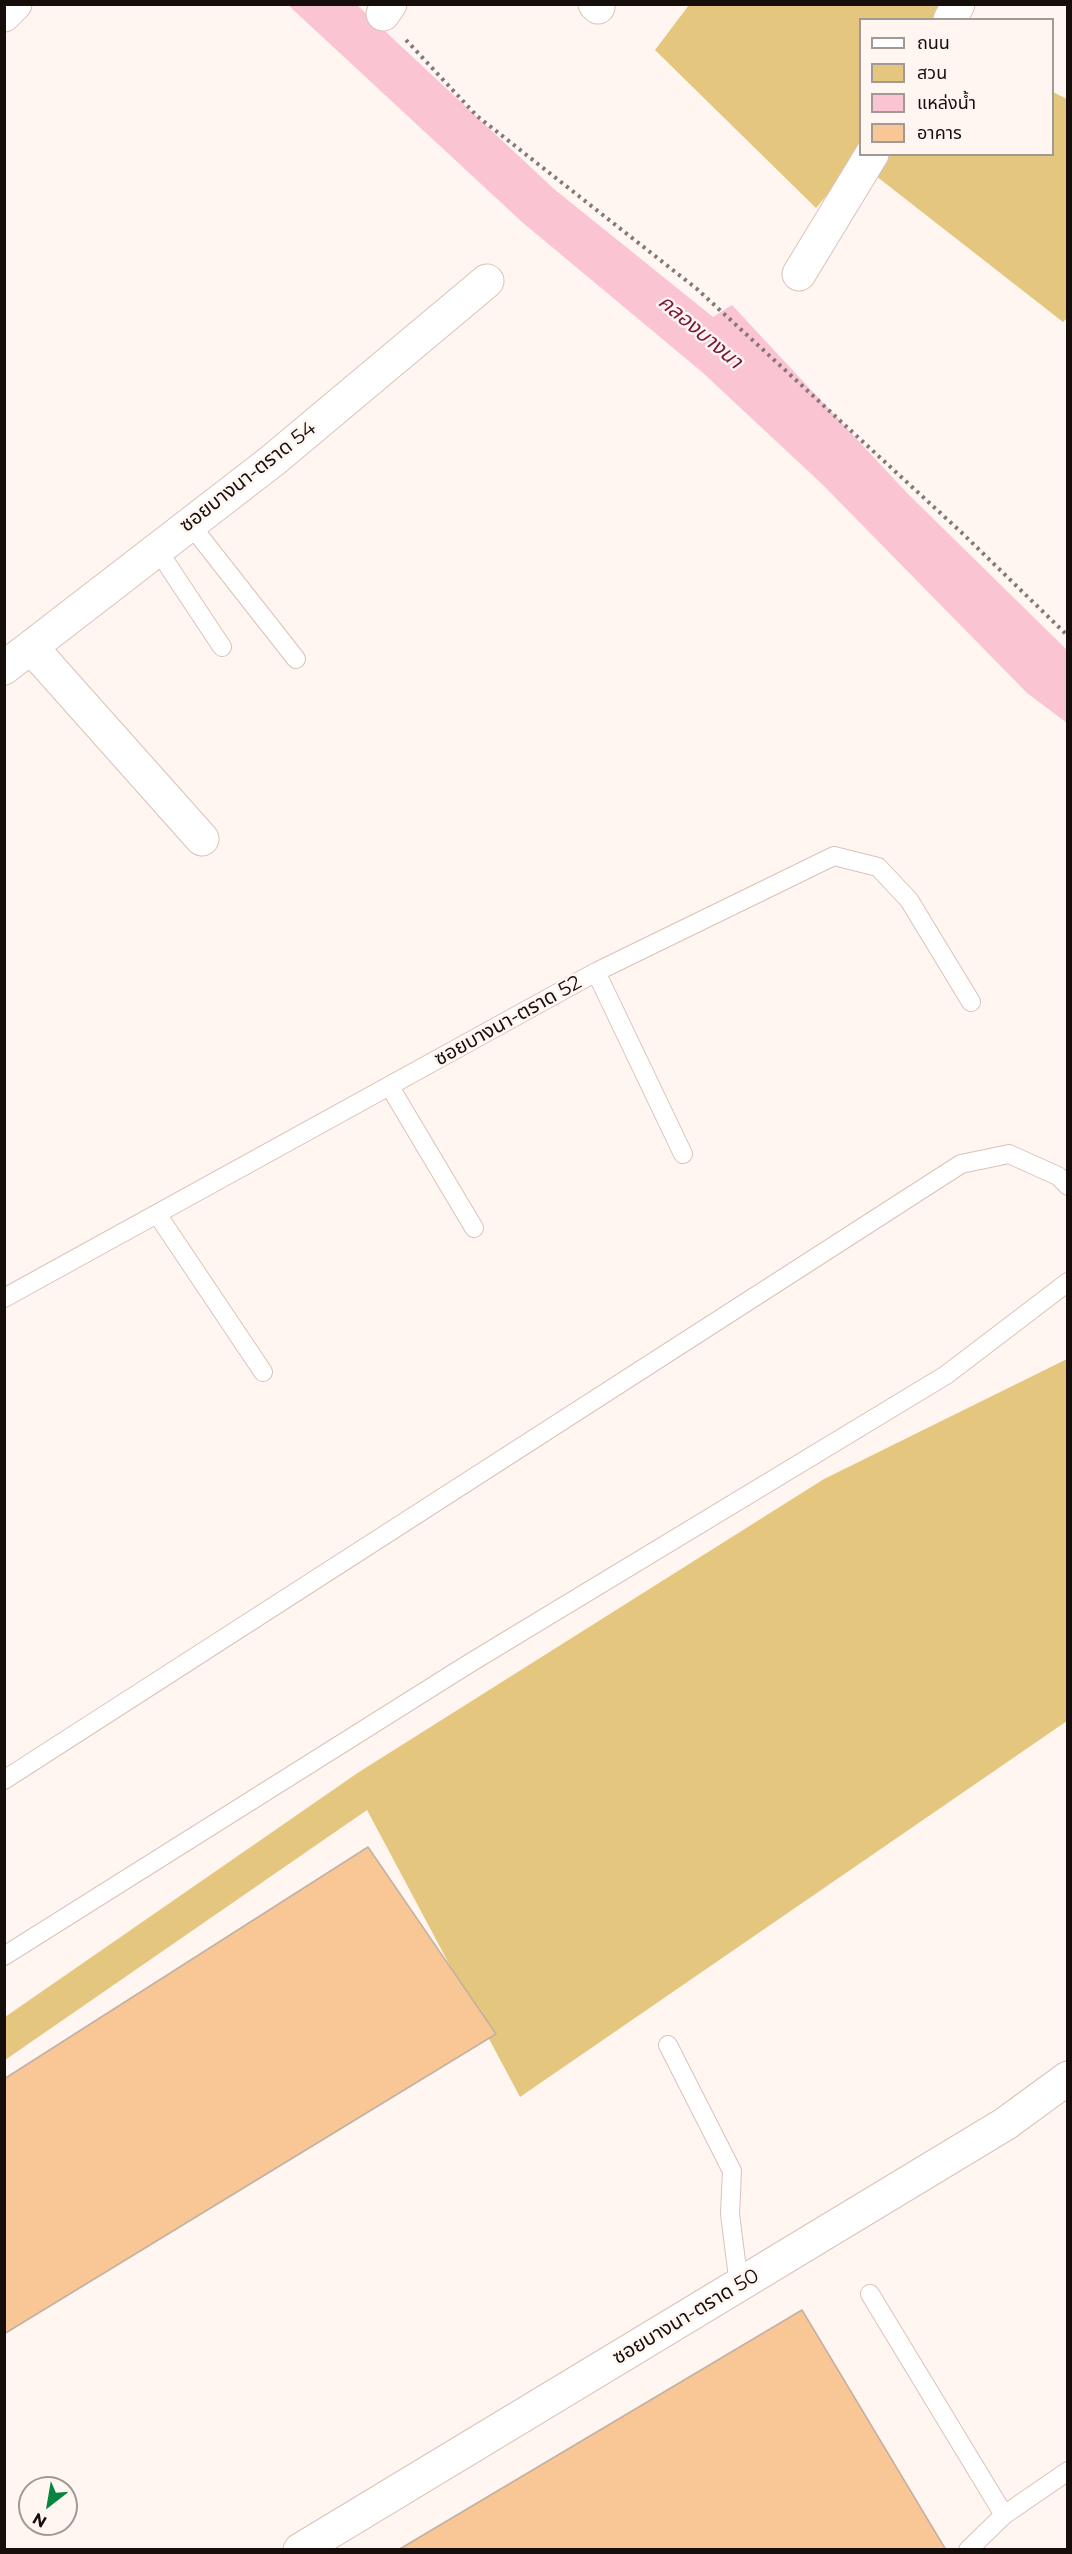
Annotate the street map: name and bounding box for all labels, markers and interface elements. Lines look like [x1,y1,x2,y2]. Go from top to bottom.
legend [859,18,1054,156]
text: ถนน [917,32,950,54]
text: สวน [917,62,947,84]
text: แหล่งน้ำ [917,92,976,114]
text: อาคาร [917,122,962,144]
water label: คลองบางนา [653,290,747,374]
street label: ซอยบางนา-ตราด 54 [175,416,321,538]
street label: ซอยบางนา-ตราด 52 [430,971,586,1071]
street label: ซอยบางนา-ตราด 50 [609,2264,763,2370]
north arrow [18,2476,78,2536]
text: N [29,2509,50,2532]

